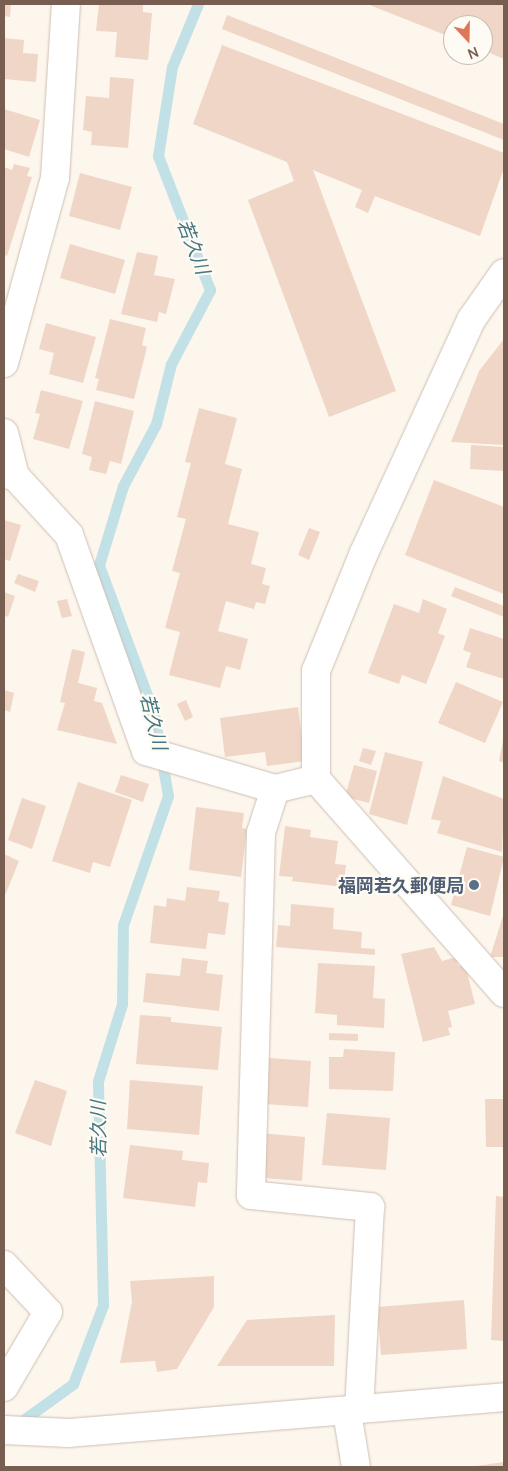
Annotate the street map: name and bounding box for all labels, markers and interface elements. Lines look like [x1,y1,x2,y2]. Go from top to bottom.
north arrow [443,15,493,65]
text: N [465,43,481,64]
water label: 若久川 [172,216,214,278]
water label: 若久川 [135,692,171,752]
place label: 福岡若久郵便局 [338,874,464,896]
marker: 福岡若久郵便局 [468,879,480,891]
water label: 若久川 [87,1100,111,1158]

